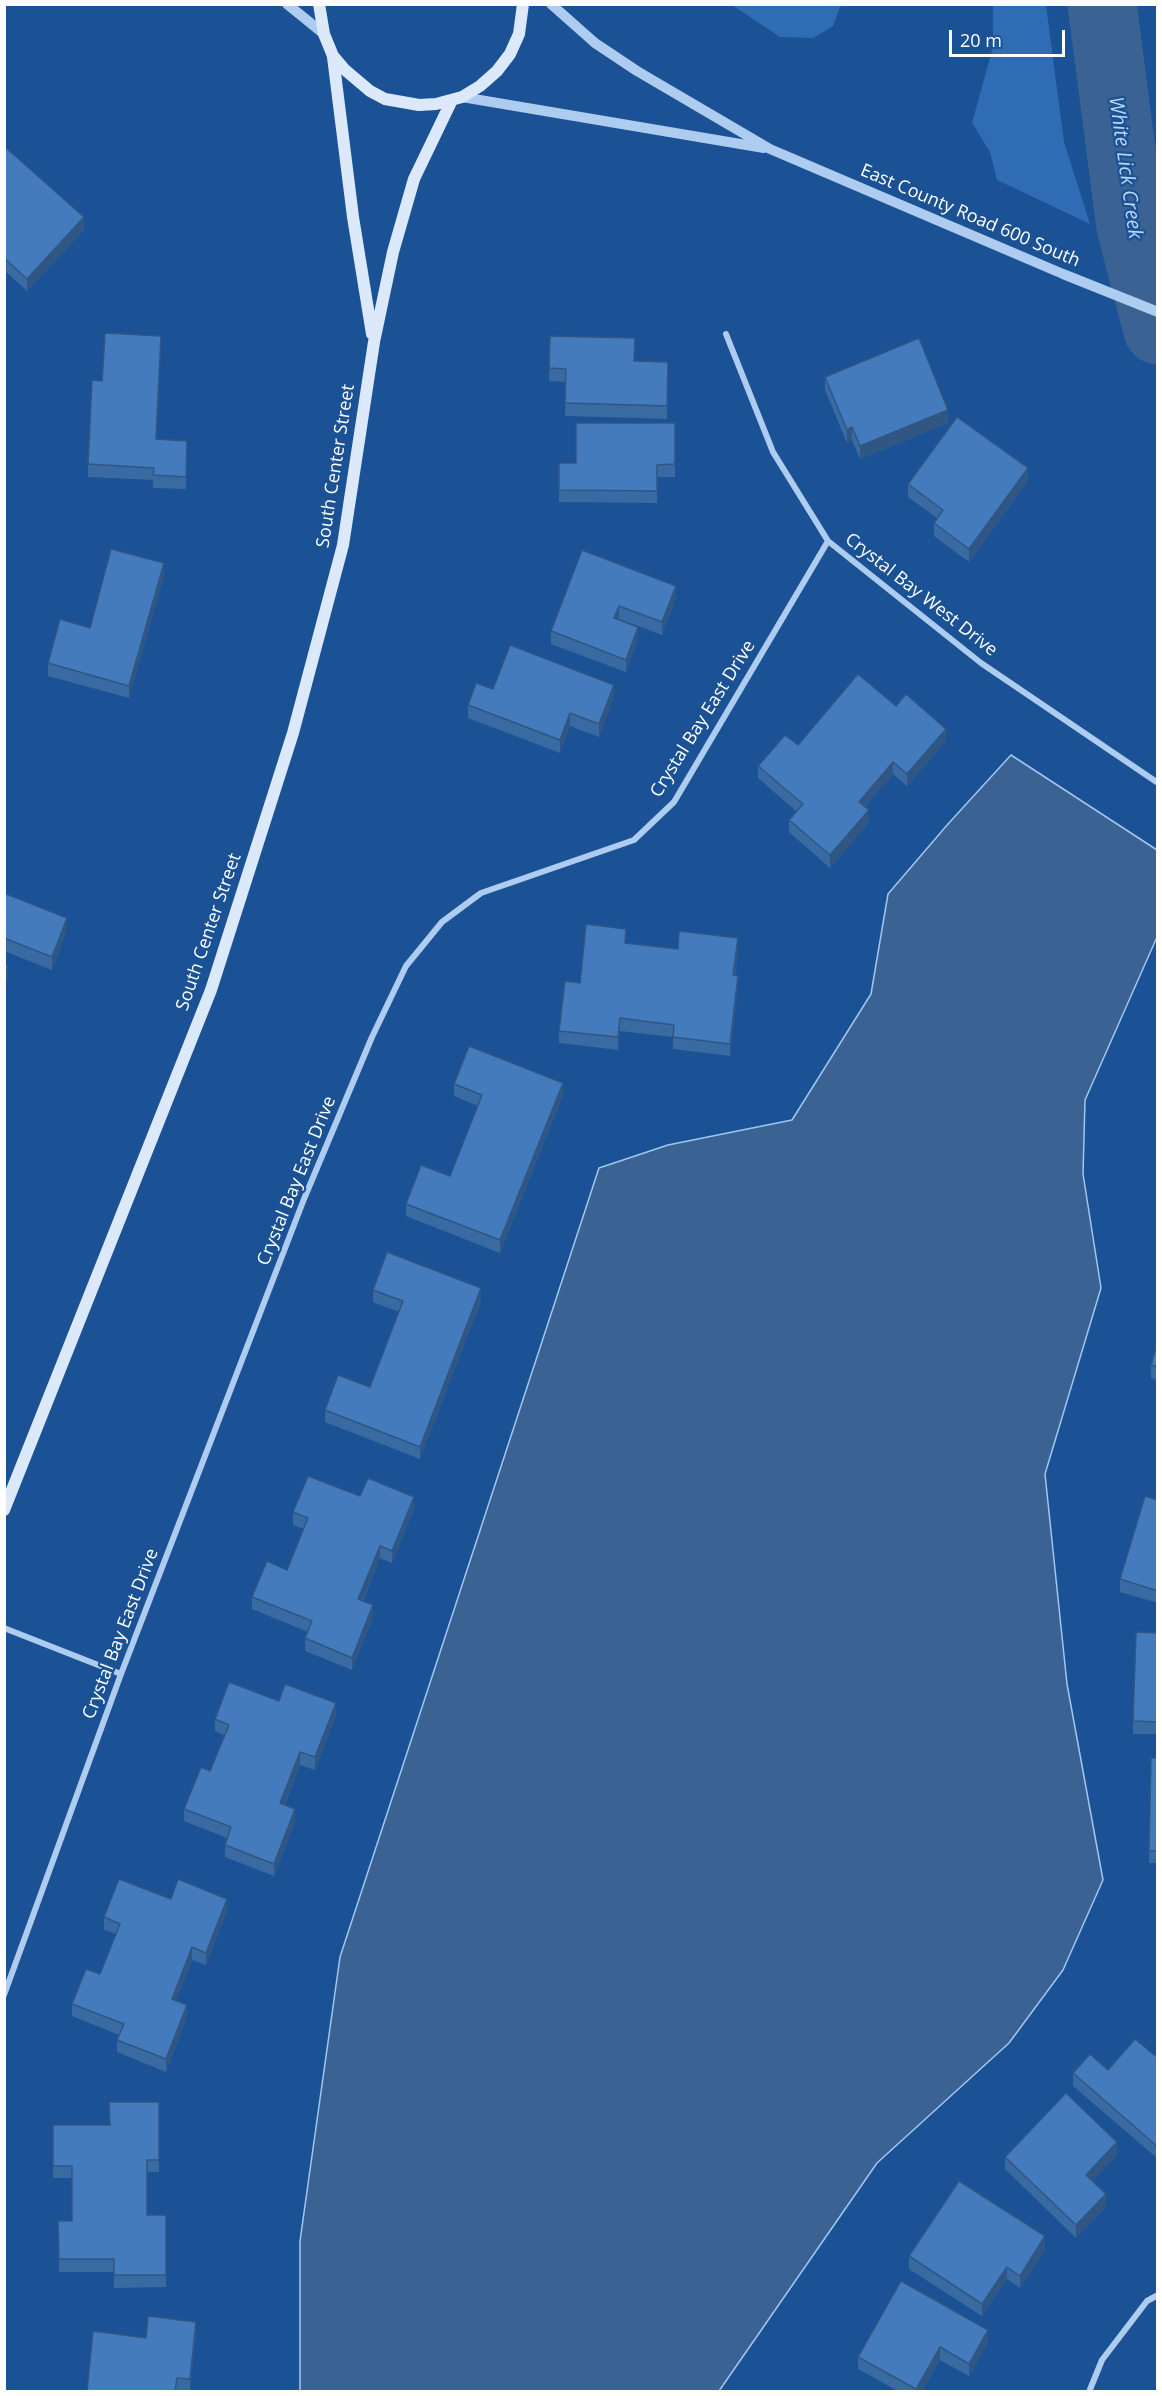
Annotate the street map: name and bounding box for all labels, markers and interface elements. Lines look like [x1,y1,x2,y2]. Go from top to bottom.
scale bar [952,18,1068,56]
text: 20 m [960,28,1002,52]
water label: White Lick Creek [1103,95,1147,241]
street label: East County Road 600 South [857,160,1083,272]
street label: South Center Street [312,383,360,549]
street label: Crystal Bay West Drive [840,529,1002,661]
street label: Crystal Bay East Drive [646,637,760,801]
street label: South Center Street [172,850,246,1014]
street label: Crystal Bay East Drive [253,1093,341,1269]
street label: Crystal Bay East Drive [78,1546,164,1722]

